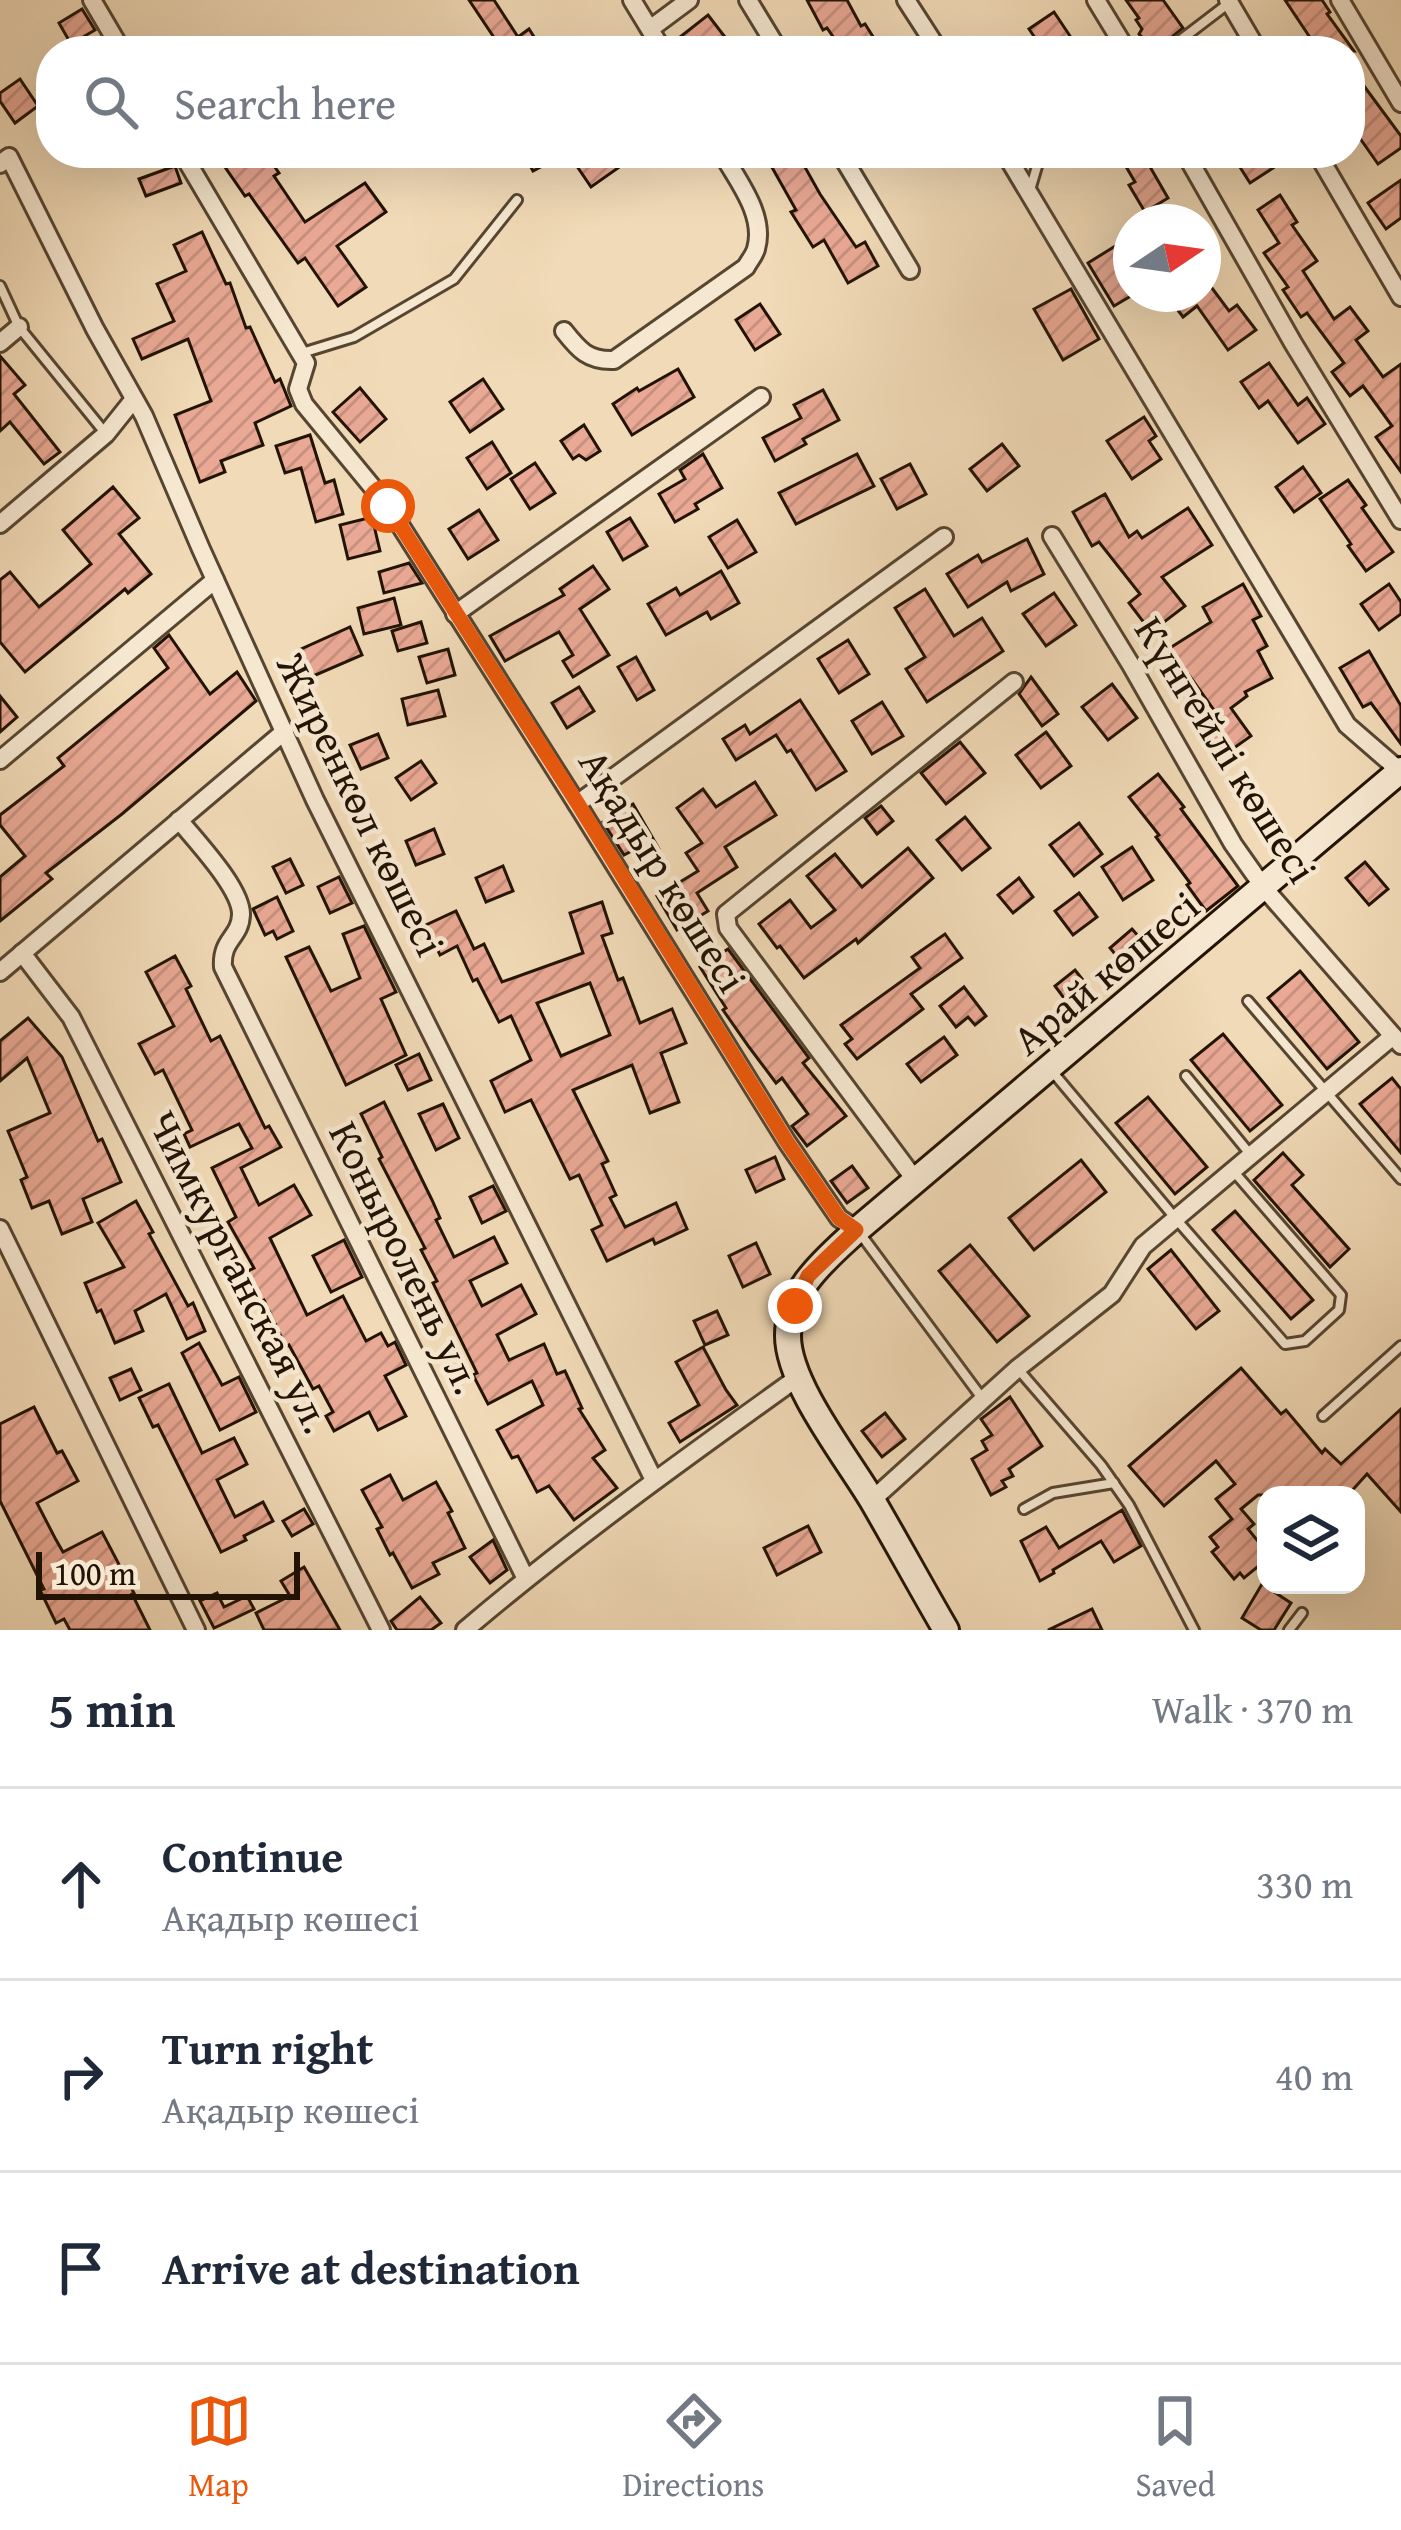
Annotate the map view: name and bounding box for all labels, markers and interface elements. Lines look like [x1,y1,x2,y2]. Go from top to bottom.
search box [36,36,1365,168]
icon: search [78,69,144,135]
text: Search here [174,70,396,135]
north arrow [1113,204,1221,312]
route start [361,479,415,533]
street label: Күнгейлі көшесі [1121,604,1333,894]
street label: Жиренкөл көшесі [262,641,462,966]
street label: Ақадыр көшесі [565,736,763,1004]
street label: Арай көшесі [998,875,1212,1069]
street label: Чимкурганская ул. [133,1099,349,1443]
street label: Коныролень ул. [315,1111,499,1403]
route end [768,1279,822,1333]
map controls [1257,1486,1365,1594]
button: layers [1257,1486,1365,1594]
scale bar [36,1546,300,1599]
text: 100 m [54,1549,136,1597]
text: 5 min [48,1671,175,1746]
text: Walk · 370 m [1152,1680,1353,1737]
text: Continue [162,1823,343,1888]
icon: ahead [48,1851,114,1917]
text: 330 m [1256,1855,1353,1912]
text: Ақадыр көшесі [162,1888,419,1945]
text: Turn right [162,2015,374,2080]
icon: right [48,2043,114,2109]
text: 40 m [1275,2047,1353,2104]
text: Ақадыр көшесі [162,2080,419,2137]
icon: arrive [48,2235,114,2301]
text: Arrive at destination [162,2235,580,2300]
tab: Map [186,2388,252,2508]
tab: Directions [623,2388,764,2508]
tab: Saved [1136,2388,1215,2508]

